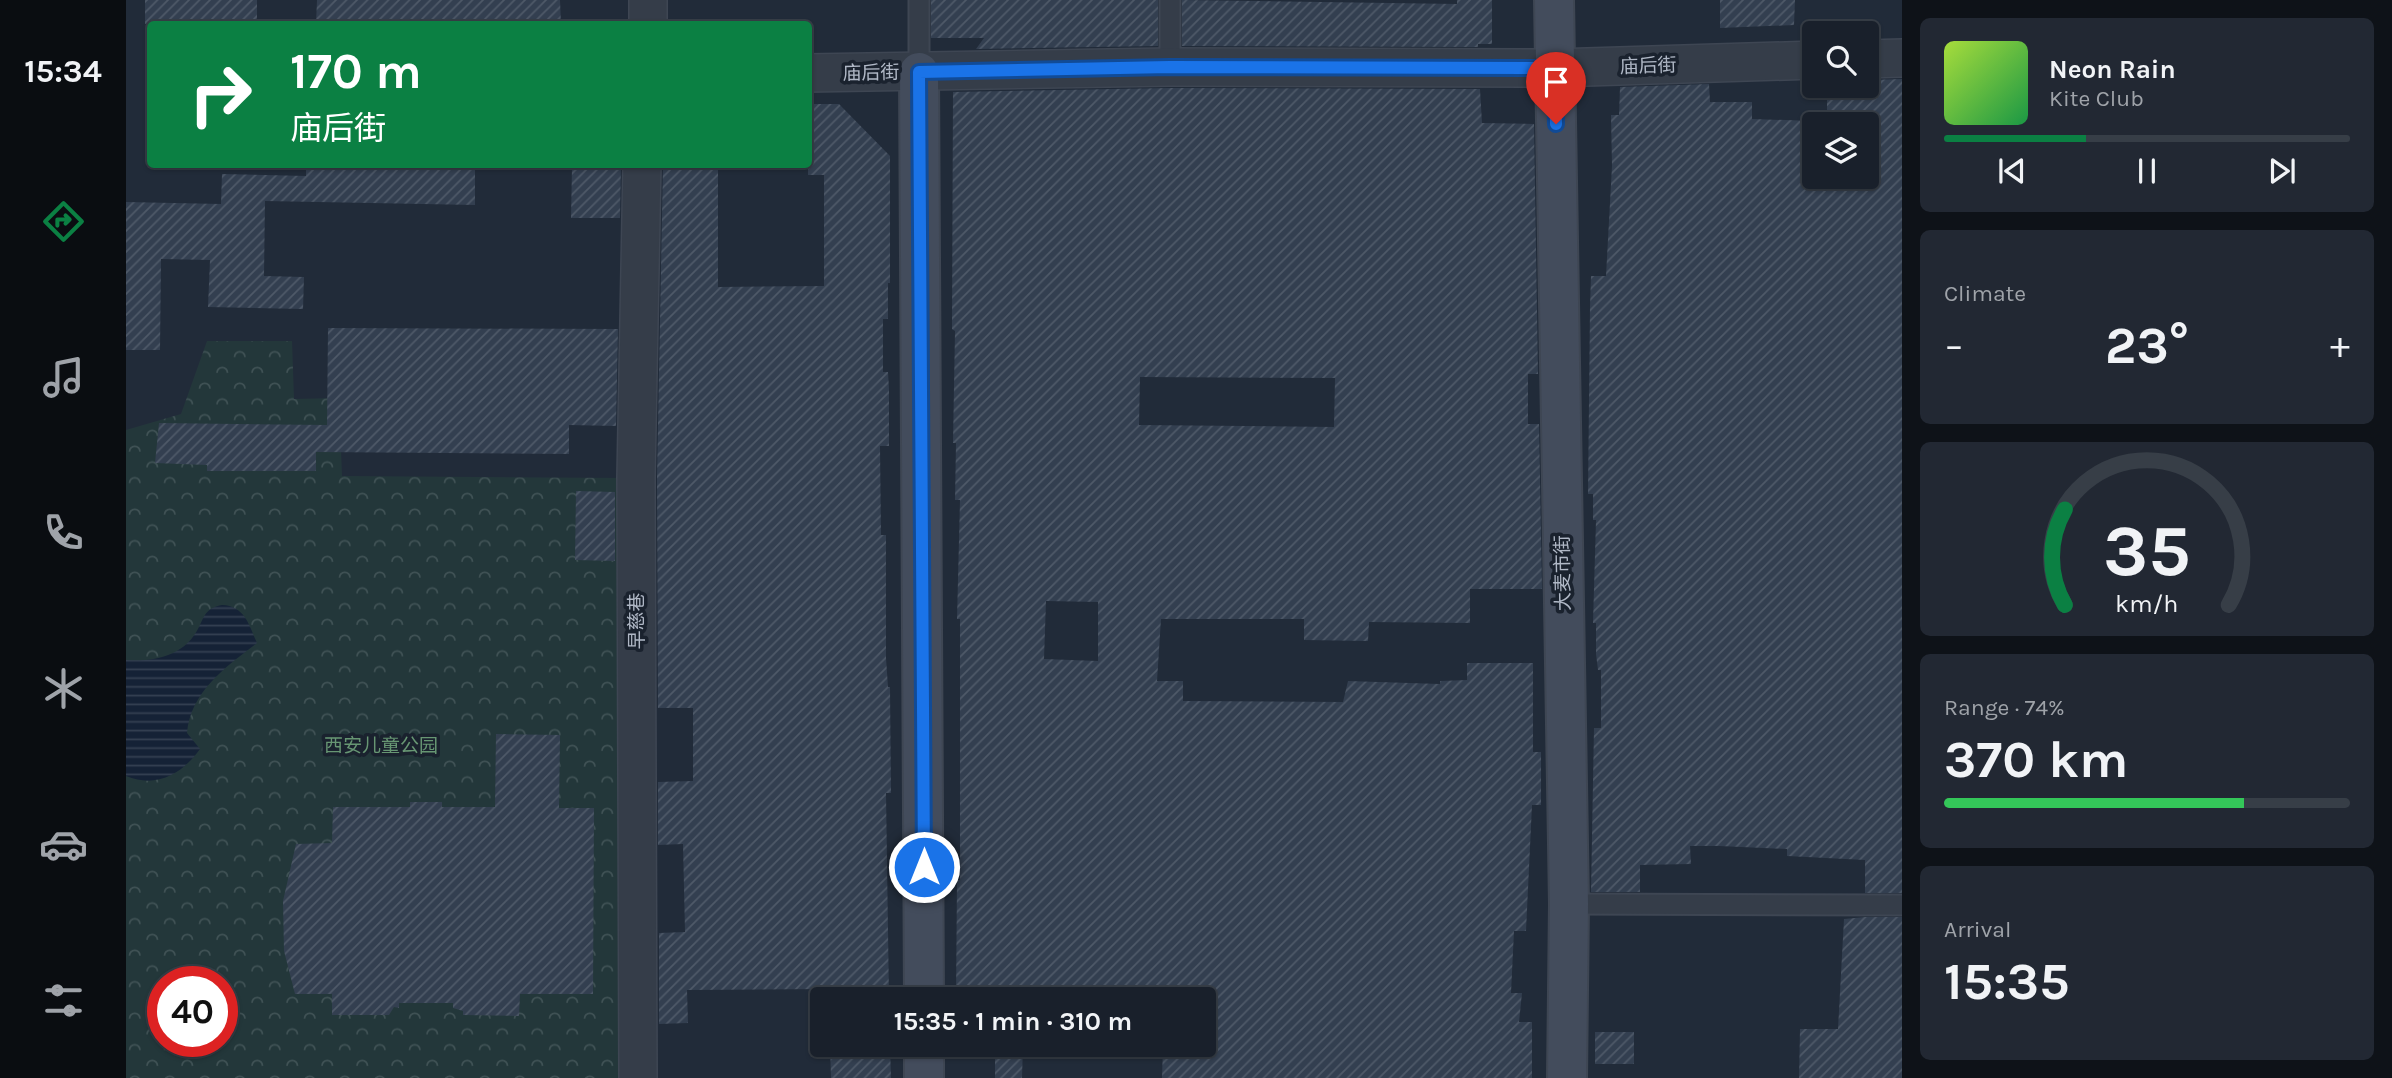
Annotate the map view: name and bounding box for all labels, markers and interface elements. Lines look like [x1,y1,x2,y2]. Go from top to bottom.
map controls [1802,21,1879,189]
button: search [1802,21,1879,98]
text: 170 m [290,43,422,100]
icon: right [175,49,266,140]
pin [1526,52,1586,124]
text: 15:34 [24,53,102,90]
street label: 庙后街 [1619,54,1677,78]
text: Neon Rain [2049,54,2176,85]
street label: 庙后街 [842,62,900,84]
icon: arrive [1537,63,1575,101]
text: Kite Club [2049,85,2144,112]
text: 庙后街 [290,110,386,147]
button: layers [1802,112,1879,189]
icon: previous [1993,152,2031,190]
icon: pause [2128,152,2166,190]
icon: next [2263,152,2301,190]
icon: directions [39,197,88,246]
text: Climate [1944,280,2026,307]
text: 23° [2105,315,2189,376]
text: − [1944,323,1964,368]
text: + [2330,323,2350,368]
icon: music [39,353,88,402]
icon: phone [39,508,88,557]
text: 35 [2103,508,2191,593]
street label: 大麦市街 [1551,535,1575,611]
text: km/h [2115,589,2179,618]
street label: 早慈巷 [626,592,648,650]
icon: climate [39,664,88,713]
text: Range · 74% [1944,694,2065,721]
text: 370 km [1944,729,2128,790]
park label: 西安儿童公园 [324,735,438,757]
icon: car [39,820,88,869]
position arrow [887,830,961,904]
text: Arrival [1944,916,2011,943]
text: 15:35 [1944,951,2069,1012]
speed limit sign: 40 [147,966,238,1057]
icon: filters [39,976,88,1025]
text: 15:35 · 1 min · 310 m [894,1006,1132,1037]

